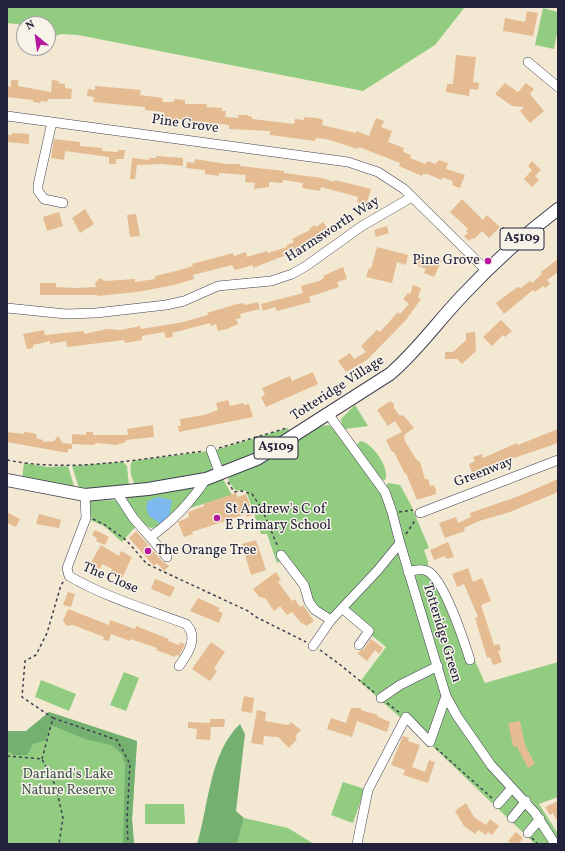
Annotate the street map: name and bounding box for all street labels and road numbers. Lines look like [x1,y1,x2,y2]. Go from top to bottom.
street label: Pine Grove [150,112,220,138]
street label: Harmsworth Way [283,193,383,267]
road number: A5109 [500,228,544,250]
street label: Totteridge Village [288,353,388,425]
road number: A5109 [254,437,298,459]
street label: Greenway [452,454,516,492]
street label: The Close [80,560,140,598]
street label: Totteridge Green [418,581,464,685]

